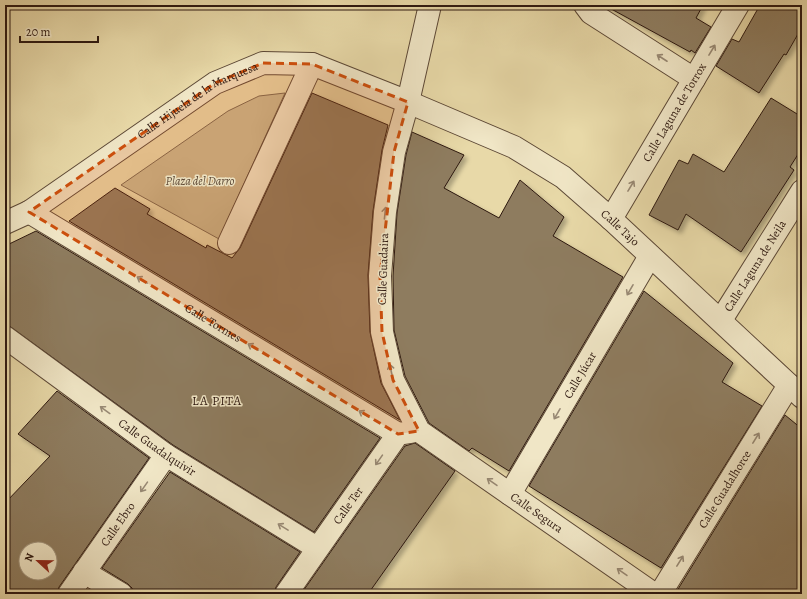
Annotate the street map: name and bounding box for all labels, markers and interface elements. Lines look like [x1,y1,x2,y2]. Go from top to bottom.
scale bar [20,18,98,44]
text: 20 m [26,24,50,40]
one-way arrow [708,44,716,56]
one-way arrow [656,54,667,62]
street label: Calle Hijuela de la Marquesa [134,58,261,143]
street label: Calle Laguna de Torrox [639,60,710,165]
park label: Plaza del Darro [166,173,235,189]
one-way arrow [628,180,636,192]
street label: Calle Tajo [597,206,643,250]
one-way arrow [381,207,389,220]
street label: Calle Laguna de Neila [720,217,790,315]
street label: Calle Guadaira [374,232,392,305]
one-way arrow [136,275,148,283]
one-way arrow [625,284,633,296]
street label: Calle Tormes [182,300,245,346]
one-way arrow [248,343,259,351]
street label: Calle Júcar [560,348,600,402]
one-way arrow [386,364,394,377]
district label: LA PITA [192,392,242,409]
one-way arrow [99,406,110,414]
one-way arrow [552,408,560,420]
one-way arrow [358,410,370,418]
street label: Calle Guadalquivir [115,415,199,480]
one-way arrow [752,433,760,444]
street label: Calle Guadalhorce [694,447,755,531]
one-way arrow [375,454,383,465]
one-way arrow [487,477,498,486]
one-way arrow [140,481,148,492]
street label: Calle Ter [329,483,367,528]
street label: Calle Segura [507,489,567,537]
street label: Calle Ebro [97,499,139,550]
one-way arrow [278,523,289,532]
north arrow [18,541,58,581]
text: N [21,551,38,564]
one-way arrow [677,555,685,567]
one-way arrow [617,568,628,576]

